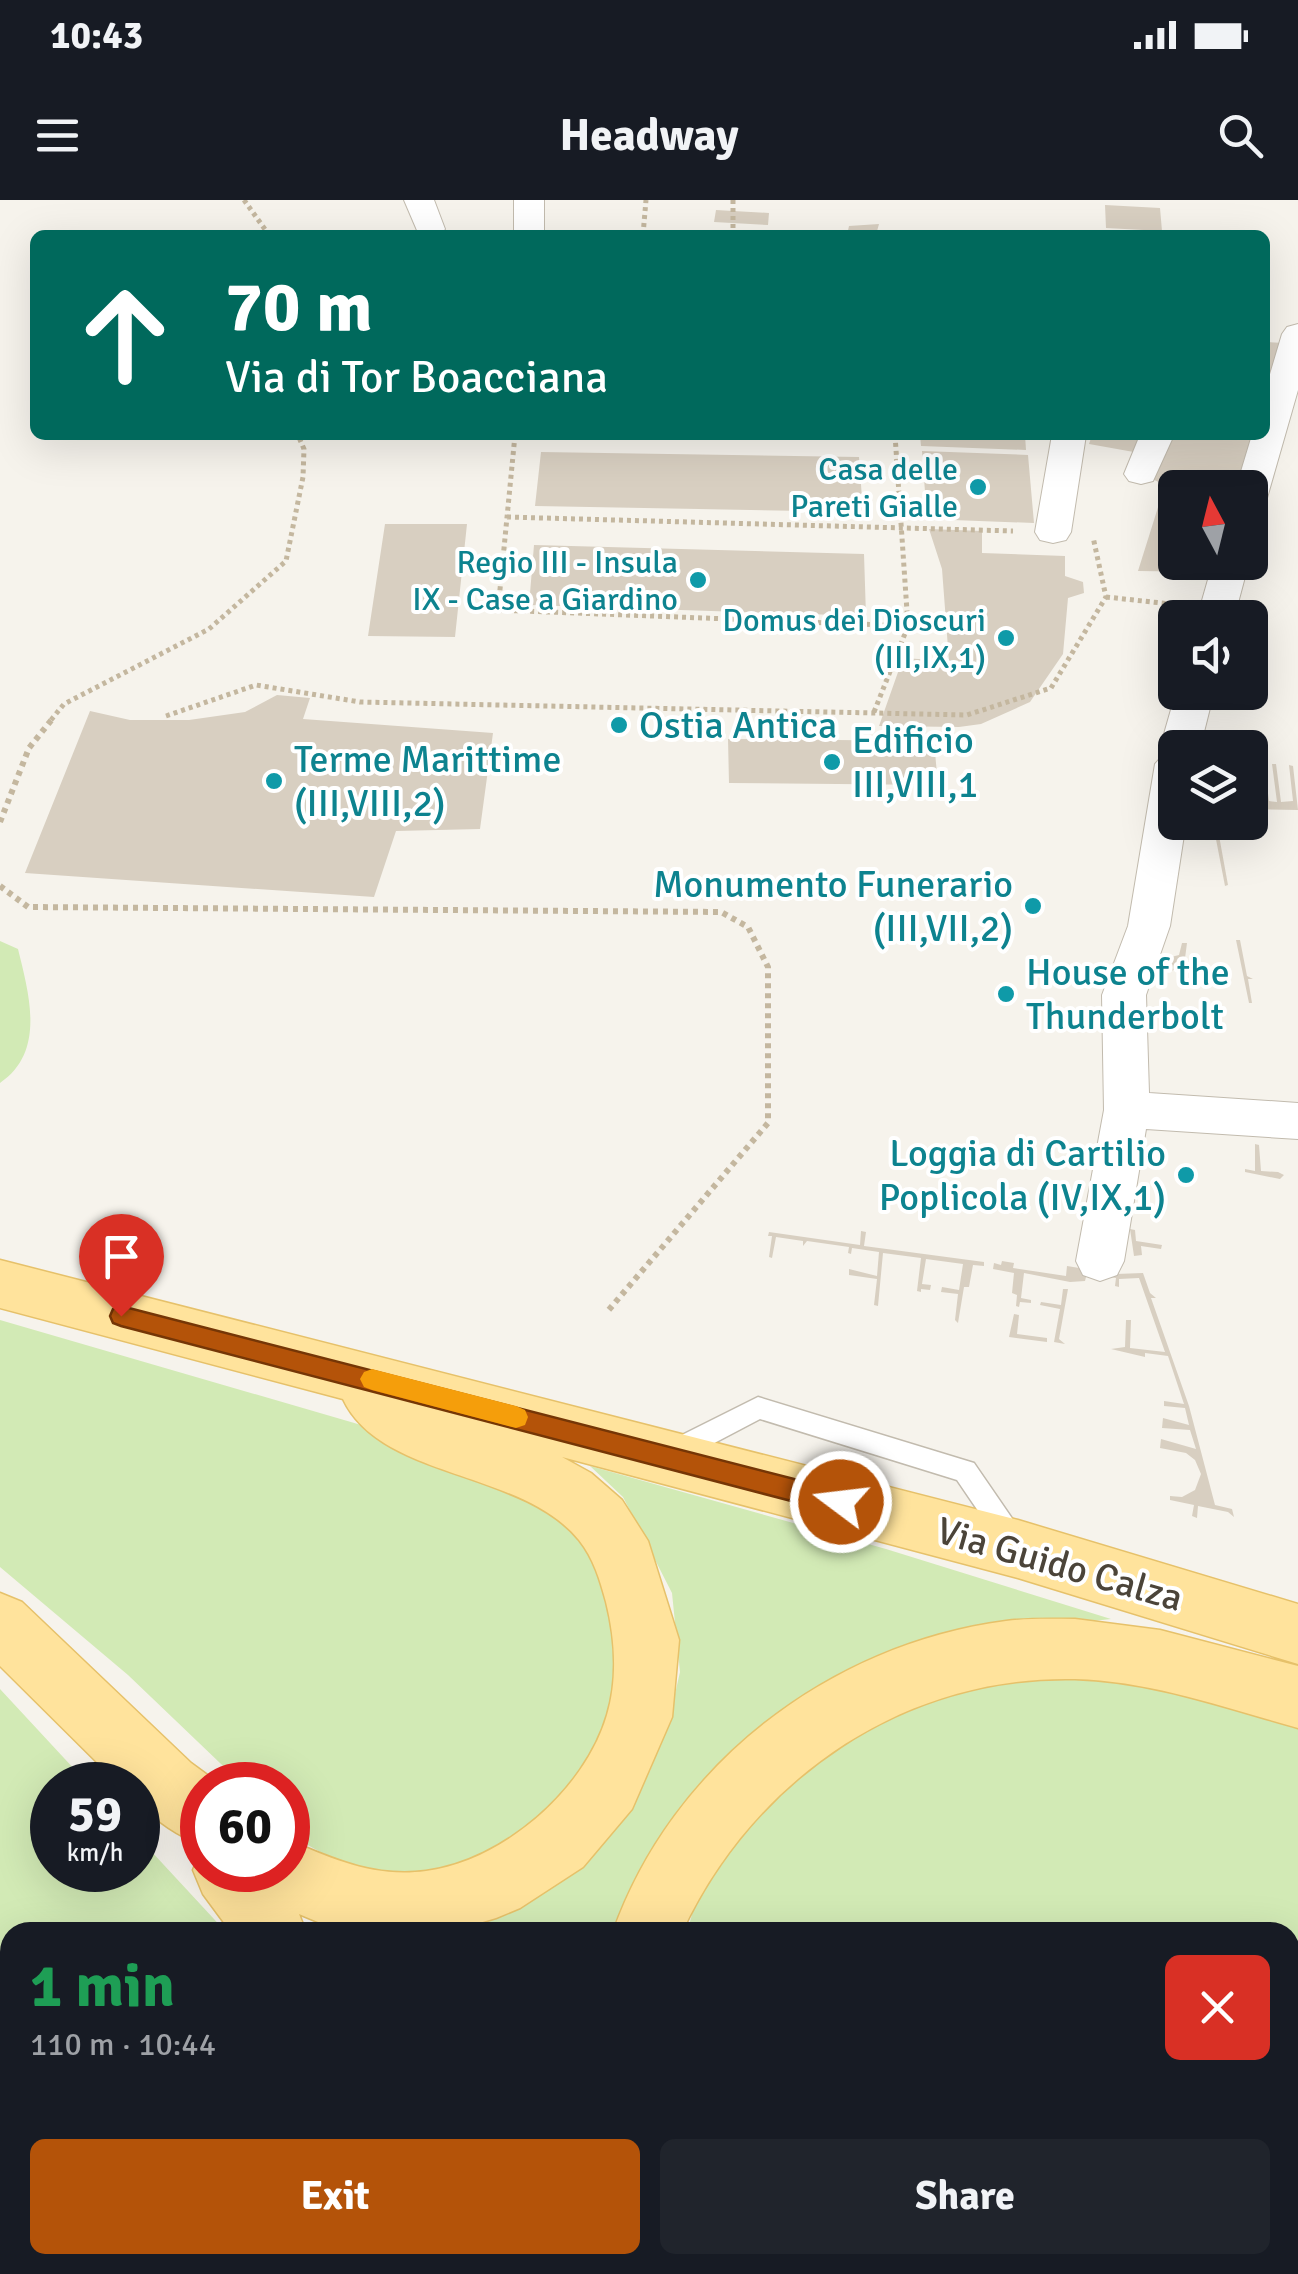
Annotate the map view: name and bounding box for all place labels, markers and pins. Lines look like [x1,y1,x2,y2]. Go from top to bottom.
place label: Casa delle Pareti Gialle [790,450,958,526]
marker: Casa delle Pareti Gialle [967,476,989,498]
place label: Regio III - Insula IX - Case a Giardino [412,543,678,619]
marker: Regio III - Insula IX - Case a Giardino [687,569,709,591]
place label: Domus dei Dioscuri (III,IX,1) [722,601,986,677]
marker: Domus dei Dioscuri (III,IX,1) [995,627,1017,649]
place label: Ostia Antica [639,702,837,749]
marker: Ostia Antica [608,714,630,736]
place label: Edificio III,VIII,1 [852,717,978,808]
place label: Terme Marittime (III,VIII,2) [294,736,561,827]
marker: Edificio III,VIII,1 [821,751,843,773]
marker: Terme Marittime (III,VIII,2) [263,770,285,792]
place label: Monumento Funerario (III,VII,2) [653,861,1013,952]
marker: Monumento Funerario (III,VII,2) [1022,895,1044,917]
place label: House of the Thunderbolt [1026,949,1230,1040]
marker: House of the Thunderbolt [995,983,1017,1005]
place label: Loggia di Cartilio Poplicola (IV,IX,1) [879,1130,1166,1221]
marker: Loggia di Cartilio Poplicola (IV,IX,1) [1175,1164,1197,1186]
pin [79,1214,164,1317]

